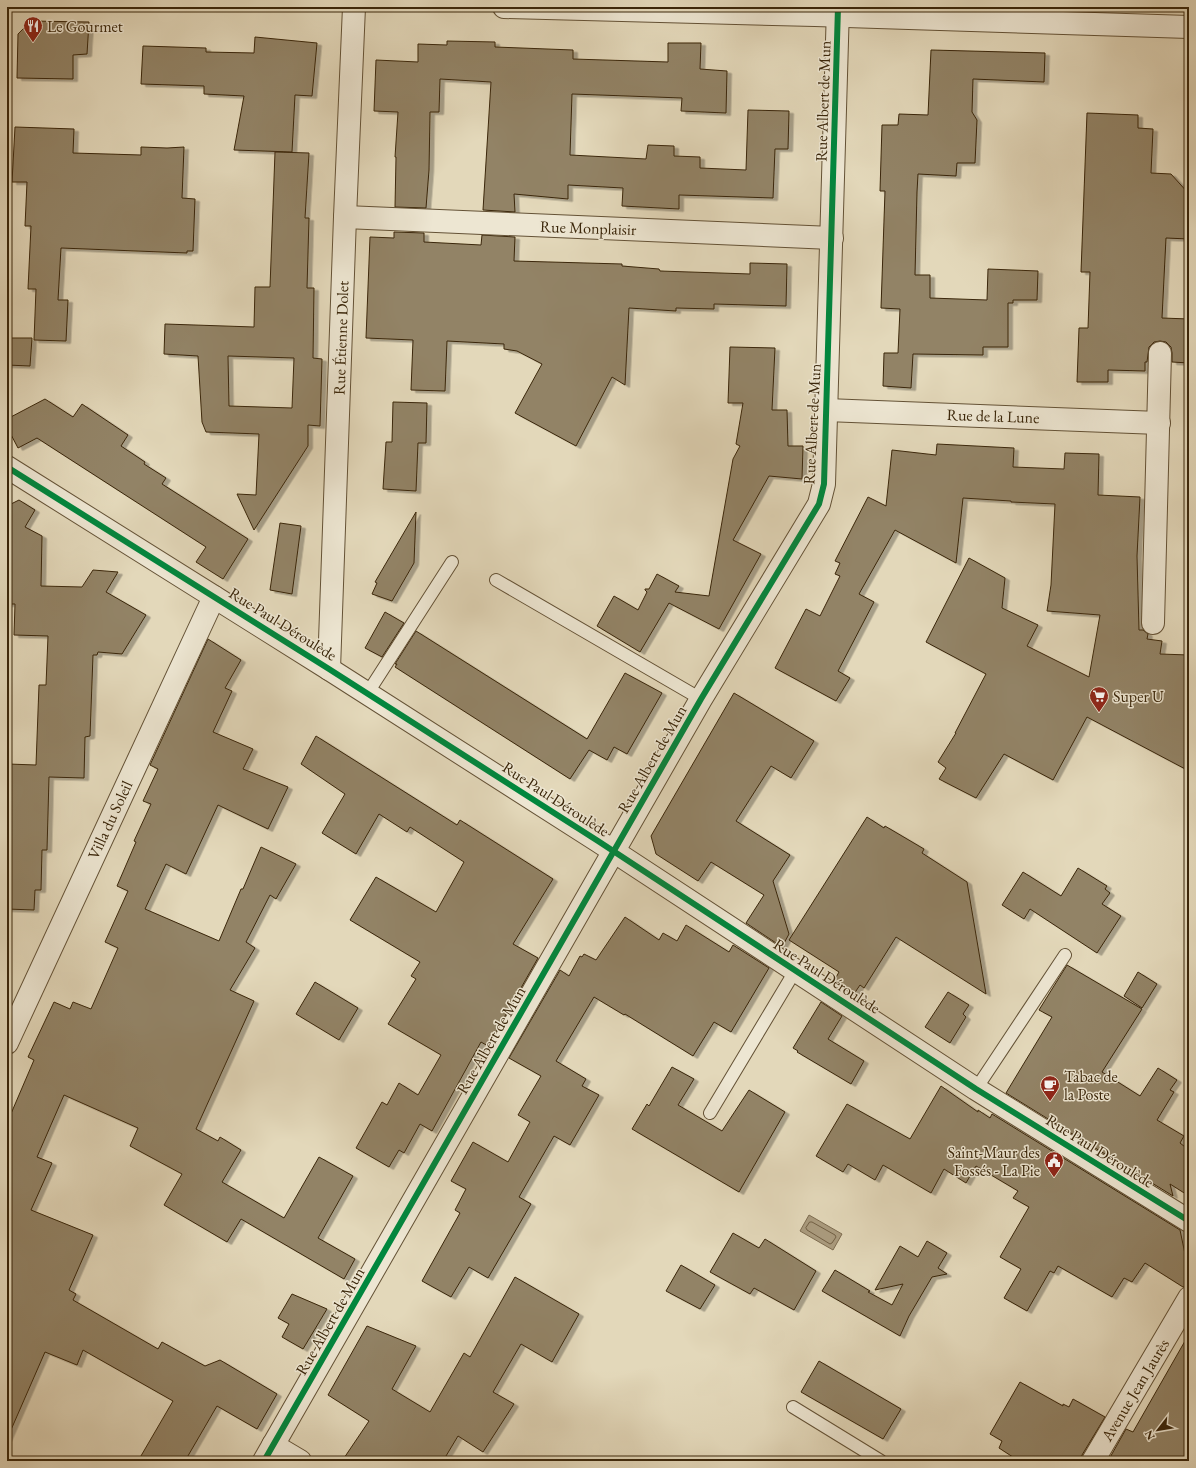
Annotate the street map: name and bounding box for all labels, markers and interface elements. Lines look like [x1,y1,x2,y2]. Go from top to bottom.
restaurant icon: Le Gourmet [22,15,44,43]
place label: Le Gourmet [47,16,123,37]
street label: Rue Albert de Mun [810,40,836,162]
street label: Rue Monplaisir [539,216,637,240]
street label: Rue Étienne Dolet [329,280,353,396]
street label: Rue Albert de Mun [798,362,826,485]
street label: Rue de la Lune [946,404,1040,428]
street label: Rue Paul Déroulède [225,582,341,666]
supermarket icon: Super U [1088,685,1110,713]
place label: Super U [1113,686,1164,707]
street label: Rue Albert de Mun [613,701,692,817]
street label: Rue Paul Déroulède [499,757,613,841]
street label: Villa du Soleil [83,777,137,863]
street label: Rue Paul Déroulède [770,934,884,1018]
street label: Rue Albert de Mun [452,982,531,1098]
place label: Tabac de la Poste [1064,1066,1118,1105]
cafe icon: Tabac de la Poste [1039,1074,1061,1102]
street label: Rue Paul Déroulède [1042,1109,1158,1193]
place label: Saint-Maur des Fossés - La Pie [947,1142,1040,1181]
public building icon: Saint-Maur des Fossés - La Pie [1043,1150,1065,1178]
street label: Rue Albert de Mun [291,1263,370,1379]
street label: Avenue Jean Jaurès [1096,1335,1174,1446]
north arrow [1138,1410,1178,1450]
text: N [1141,1428,1158,1443]

